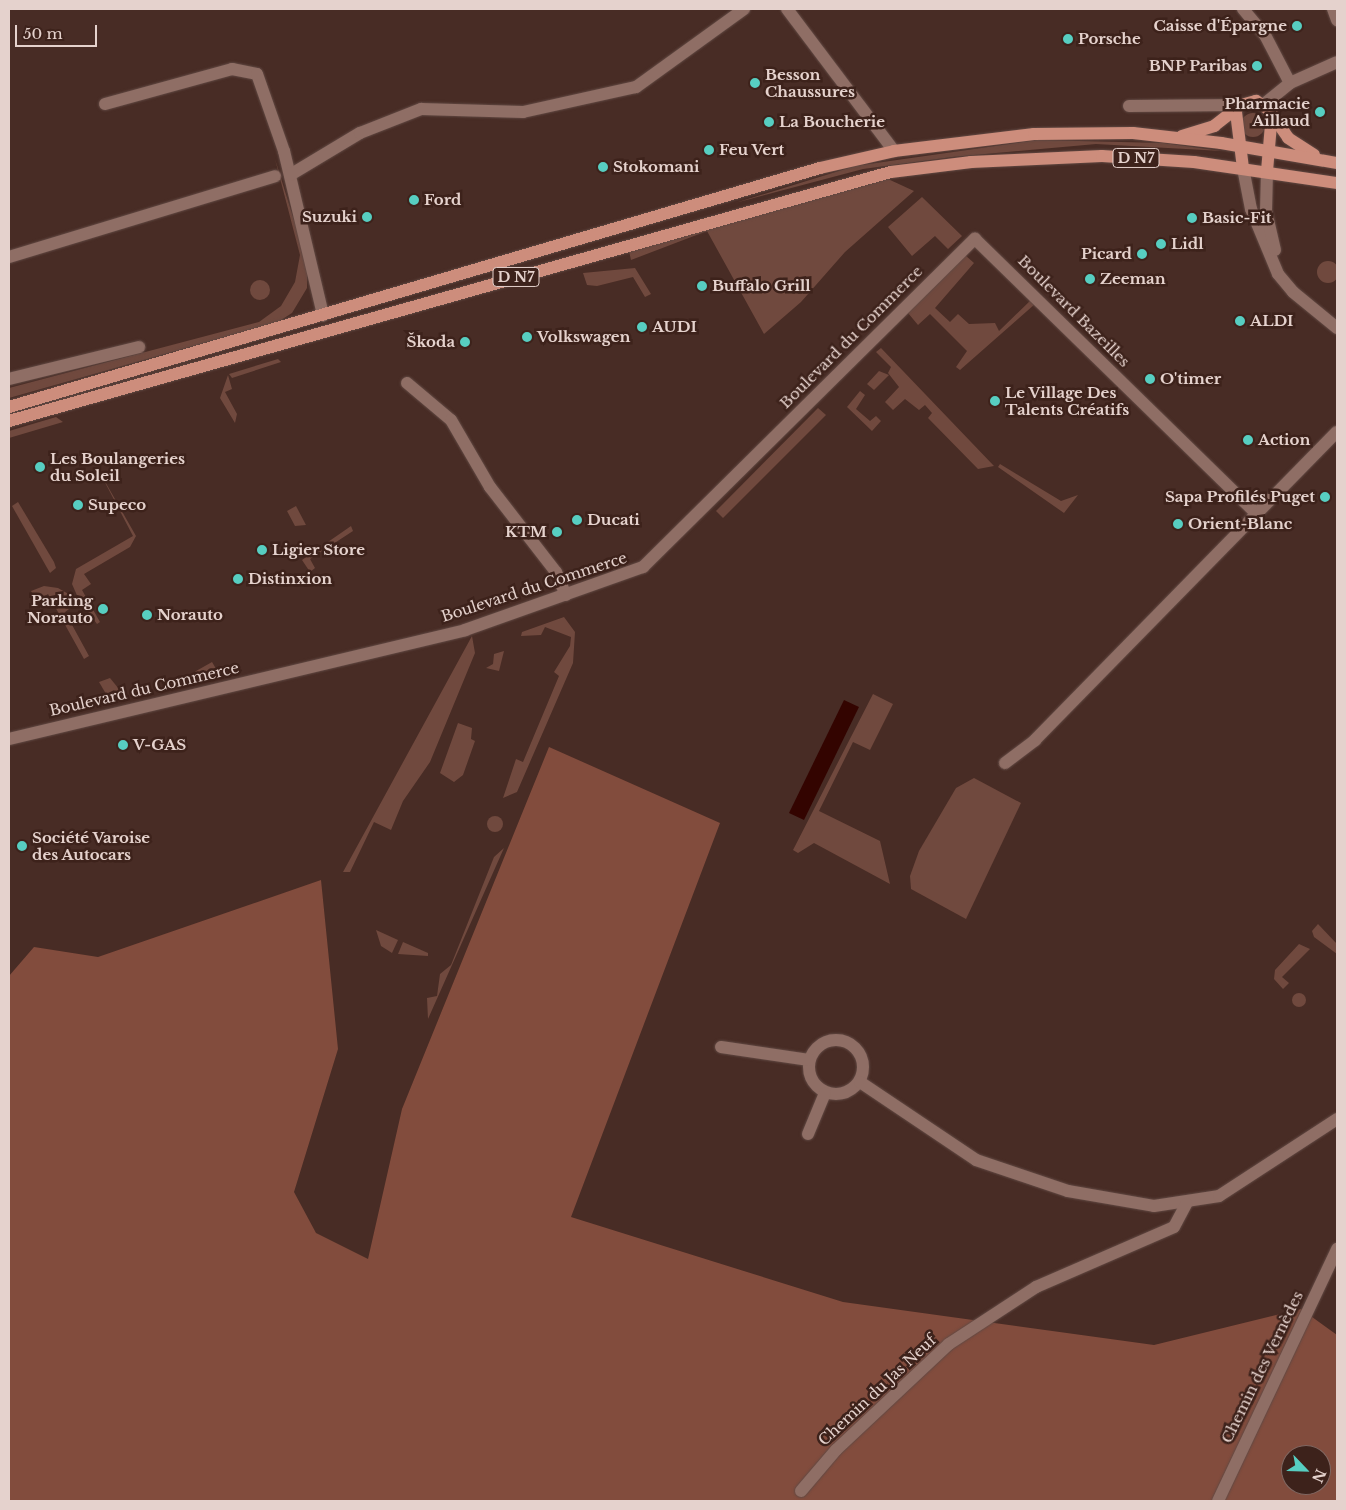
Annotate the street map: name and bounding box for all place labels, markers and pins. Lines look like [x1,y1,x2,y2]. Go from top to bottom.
place label: Caisse d'Épargne [1153,17,1287,35]
marker: Caisse d'Épargne [1291,20,1303,32]
place label: Porsche [1078,30,1141,48]
marker: Porsche [1062,33,1074,45]
place label: BNP Paribas [1148,57,1247,75]
marker: BNP Paribas [1251,60,1263,72]
place label: Besson Chaussures [765,65,855,100]
marker: Besson Chaussures [749,77,761,89]
place label: Pharmacie Aillaud [1225,94,1310,129]
marker: Pharmacie Aillaud [1314,106,1326,118]
place label: La Boucherie [779,113,885,131]
marker: La Boucherie [763,116,775,128]
place label: Feu Vert [719,141,785,159]
marker: Feu Vert [703,144,715,156]
place label: Stokomani [613,158,699,176]
marker: Stokomani [597,161,609,173]
place label: Ford [424,191,461,209]
marker: Ford [408,194,420,206]
place label: Suzuki [302,208,357,226]
place label: Basic-Fit [1202,209,1272,227]
marker: Suzuki [361,211,373,223]
marker: Basic-Fit [1186,212,1198,224]
place label: Lidl [1171,235,1203,253]
marker: Lidl [1155,238,1167,250]
place label: Picard [1081,245,1132,263]
marker: Picard [1136,248,1148,260]
place label: Zeeman [1100,270,1166,288]
marker: Zeeman [1084,273,1096,285]
place label: Buffalo Grill [712,277,811,295]
marker: Buffalo Grill [696,280,708,292]
place label: ALDI [1250,312,1293,330]
marker: ALDI [1234,315,1246,327]
place label: AUDI [652,318,697,336]
marker: AUDI [636,321,648,333]
place label: Volkswagen [537,328,630,346]
marker: Volkswagen [521,331,533,343]
place label: Škoda [407,333,455,351]
marker: Škoda [459,336,471,348]
place label: O'timer [1160,370,1221,388]
marker: O'timer [1144,373,1156,385]
place label: Le Village Des Talents Créatifs [1005,383,1129,418]
marker: Le Village Des Talents Créatifs [989,395,1001,407]
place label: Action [1258,431,1310,449]
marker: Action [1242,434,1254,446]
place label: Les Boulangeries du Soleil [50,449,185,484]
marker: Les Boulangeries du Soleil [34,461,46,473]
place label: Sapa Profilés Puget [1165,488,1315,506]
marker: Sapa Profilés Puget [1319,491,1331,503]
place label: Supeco [88,496,146,514]
marker: Supeco [72,499,84,511]
place label: Ducati [587,511,640,529]
marker: Ducati [571,514,583,526]
place label: Orient-Blanc [1188,515,1292,533]
marker: Orient-Blanc [1172,518,1184,530]
place label: KTM [505,523,547,541]
marker: KTM [551,526,563,538]
place label: Ligier Store [272,541,365,559]
marker: Ligier Store [256,544,268,556]
place label: Distinxion [248,570,332,588]
marker: Distinxion [232,573,244,585]
place label: Parking Norauto [27,591,93,626]
marker: Parking Norauto [97,603,109,615]
place label: Norauto [157,606,223,624]
marker: Norauto [141,609,153,621]
place label: V-GAS [133,736,186,754]
marker: V-GAS [117,739,129,751]
place label: Société Varoise des Autocars [32,828,151,863]
marker: Société Varoise des Autocars [16,840,28,852]

